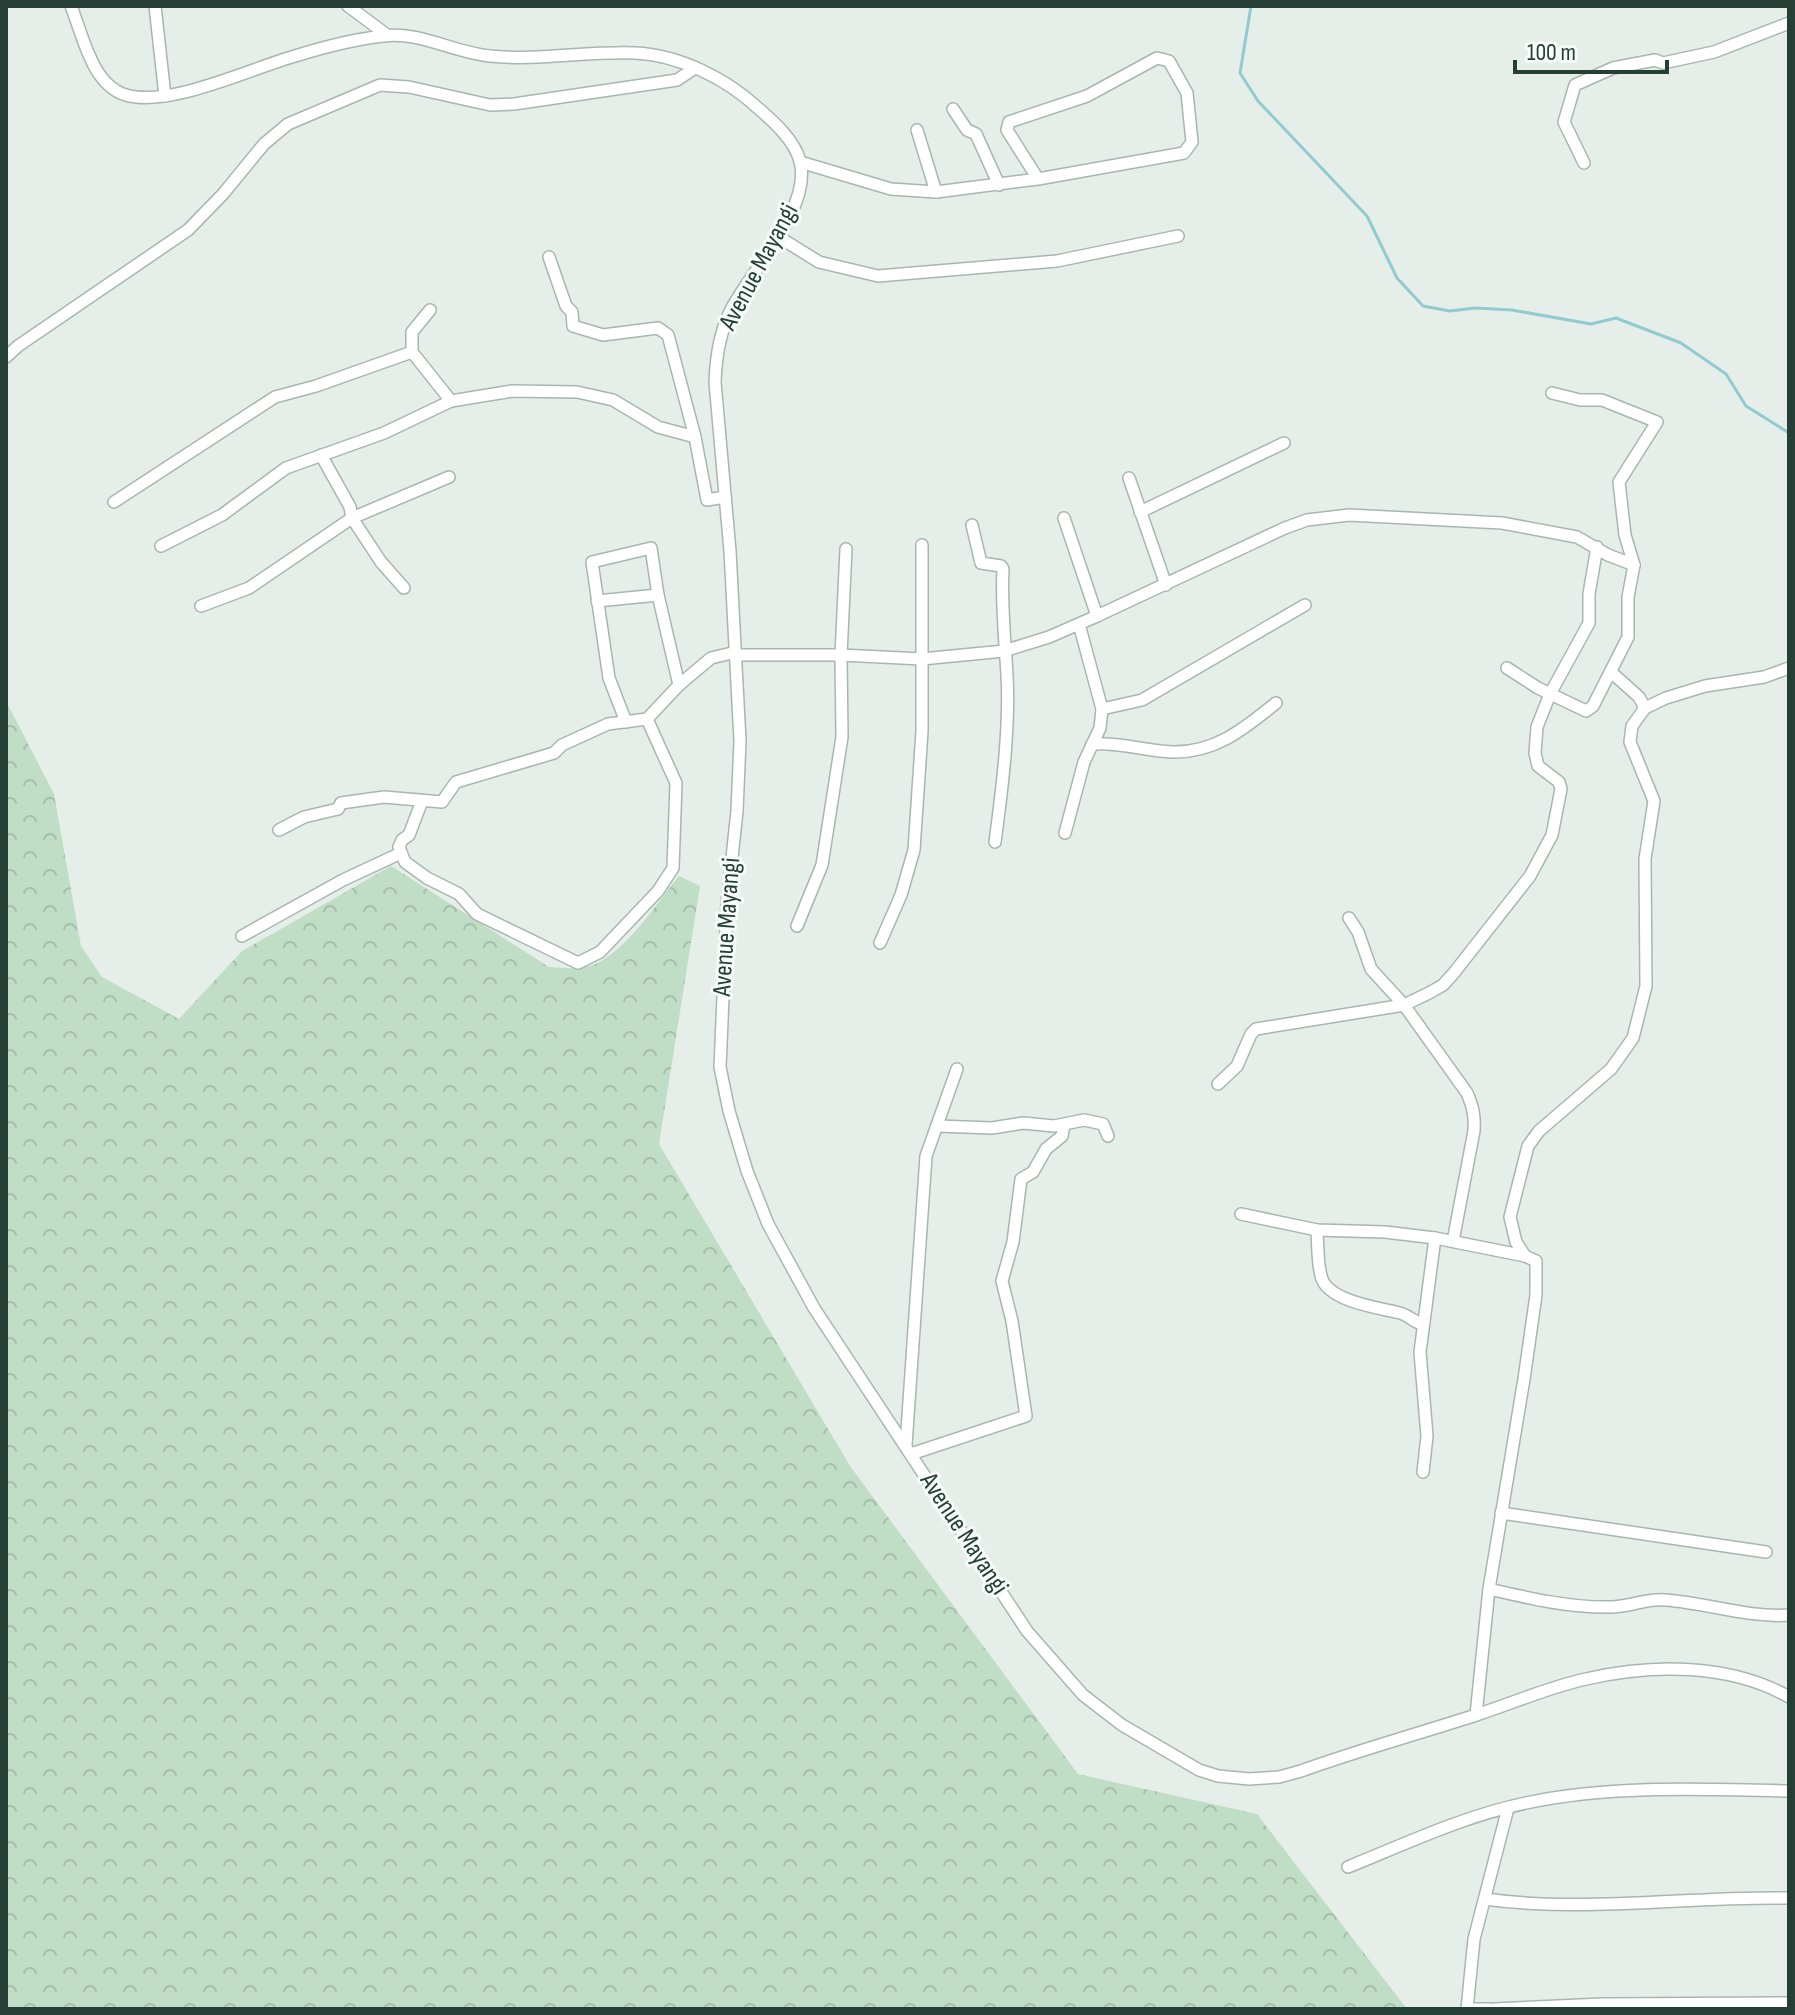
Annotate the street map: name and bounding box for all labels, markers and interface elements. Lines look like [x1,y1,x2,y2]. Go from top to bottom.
scale bar [1515,24,1667,74]
text: 100 m [1527,38,1576,67]
street label: Avenue Mayangi [712,198,805,337]
street label: Avenue Mayangi [707,857,747,998]
street label: Avenue Mayangi [913,1466,1015,1601]

